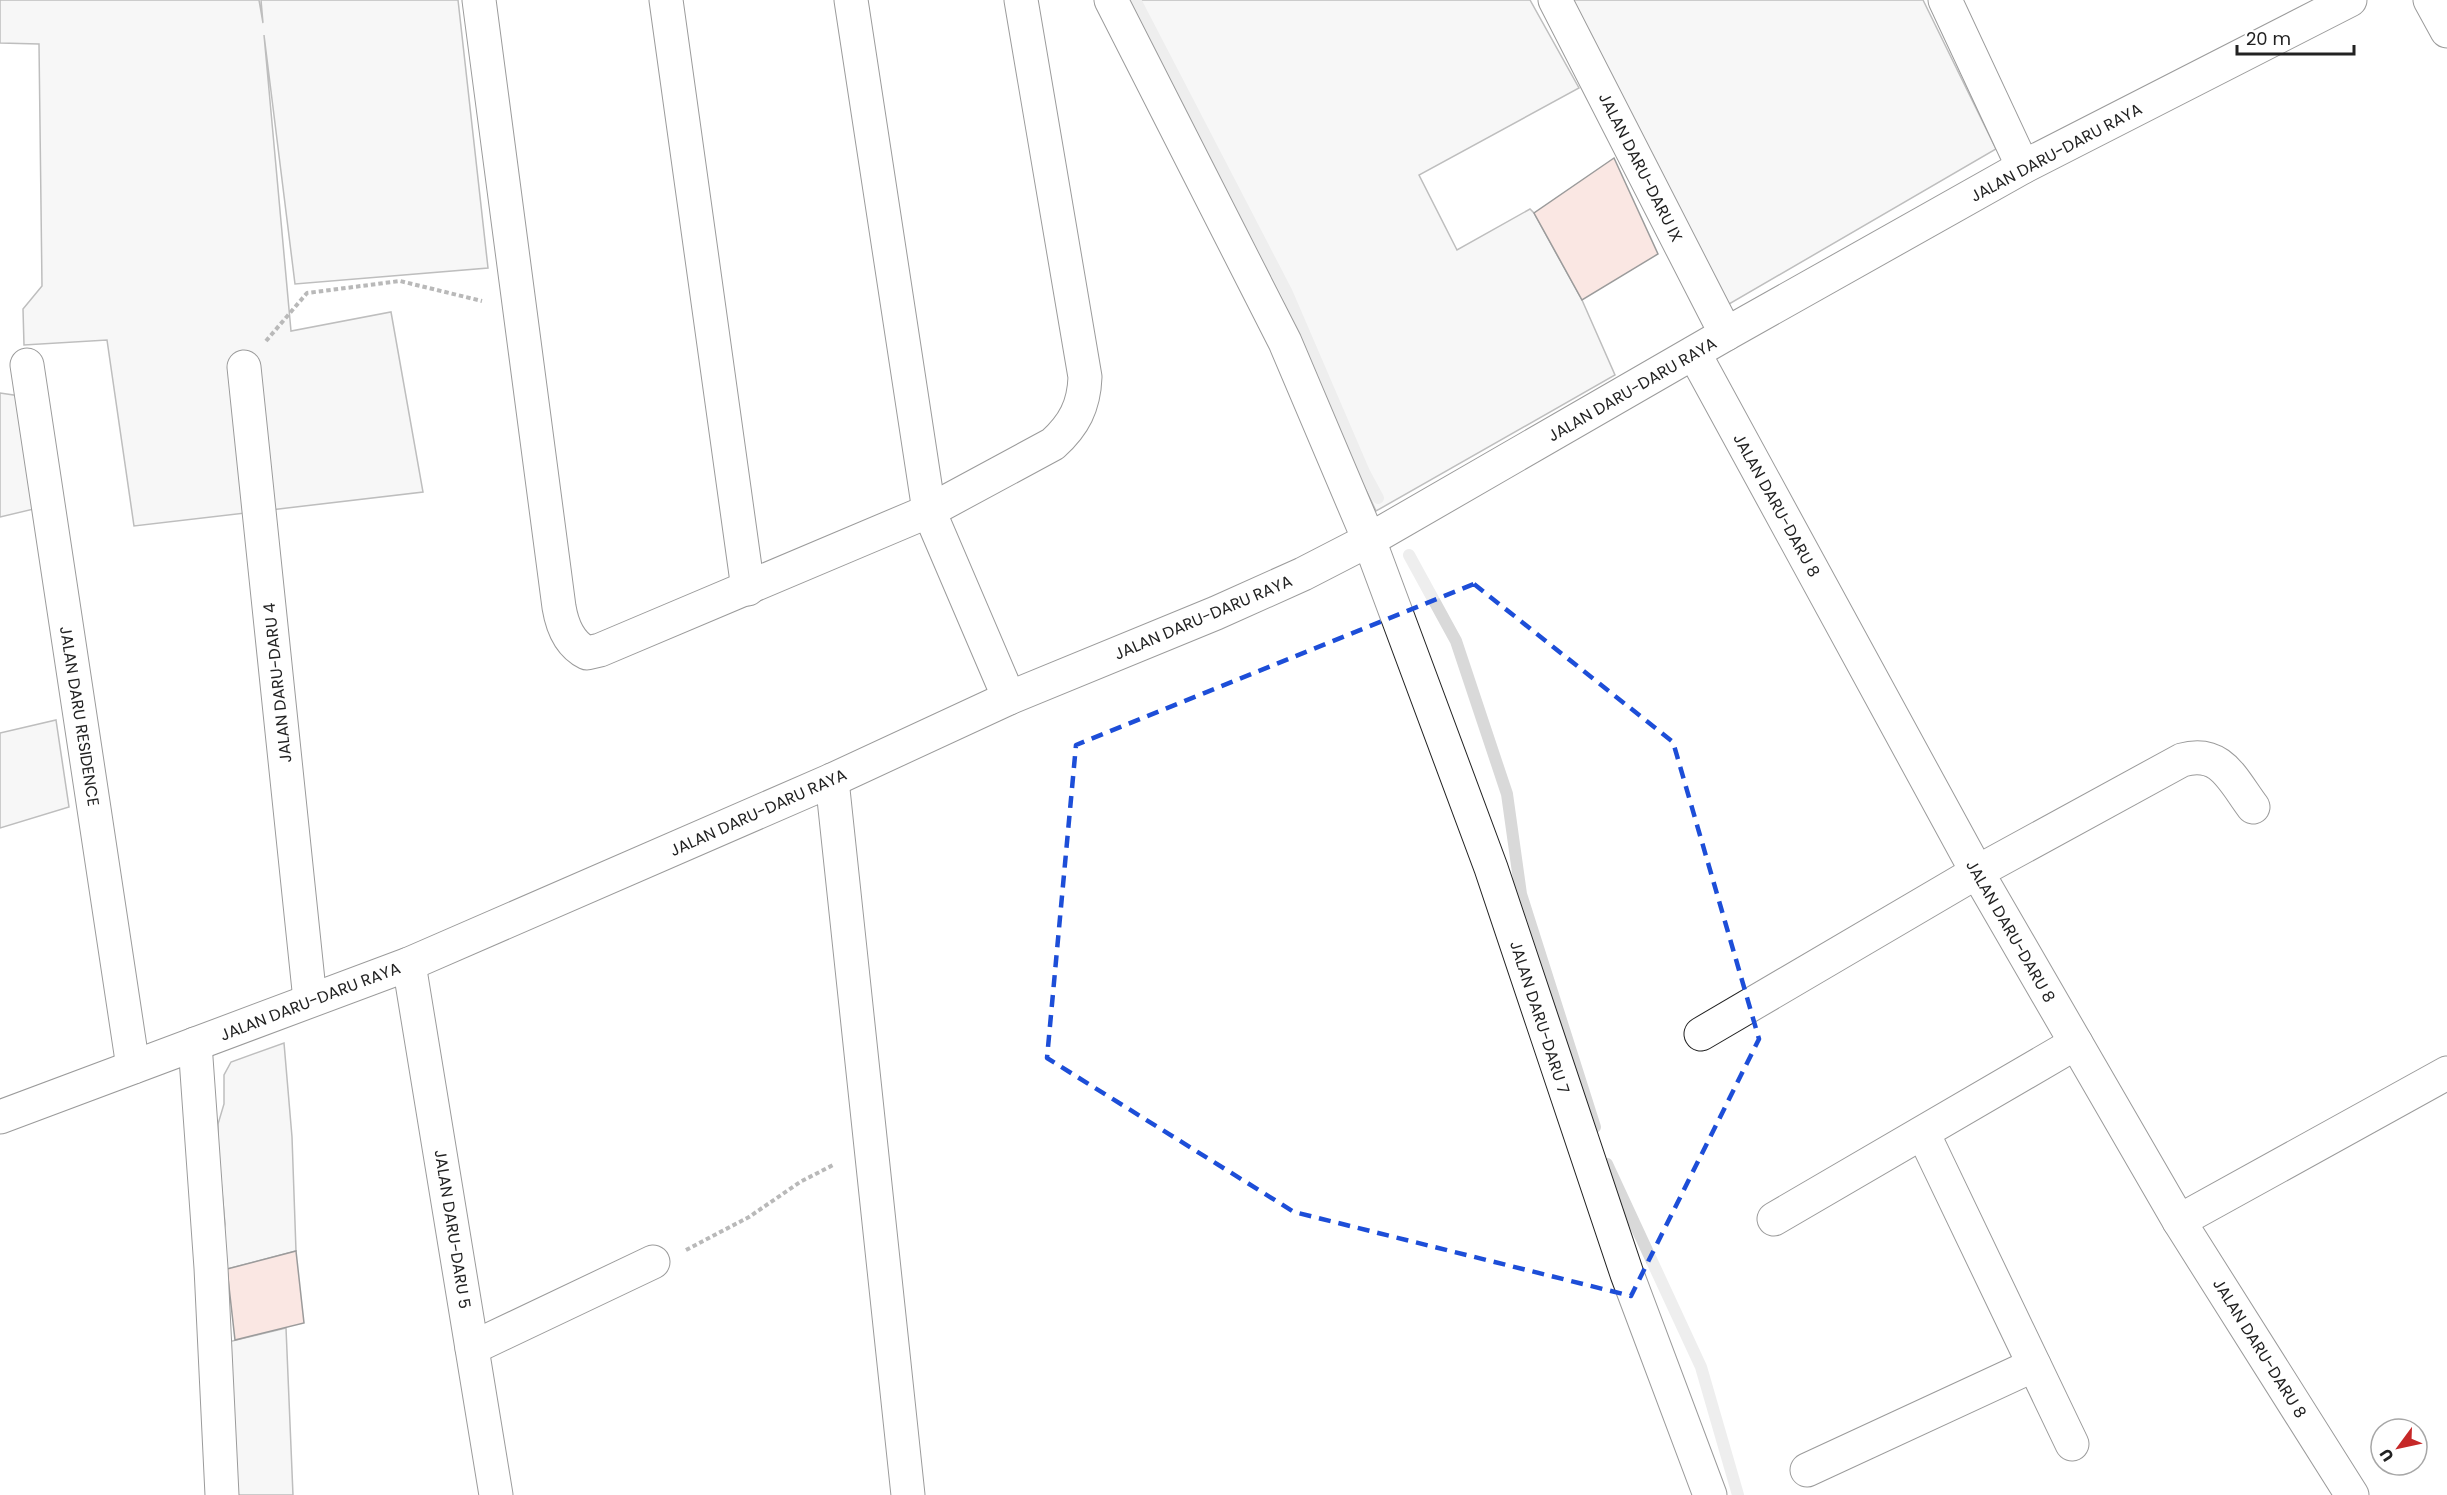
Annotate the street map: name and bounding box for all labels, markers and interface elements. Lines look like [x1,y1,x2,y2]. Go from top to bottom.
scale bar [2237,18,2354,56]
text: 20 m [2246,26,2291,51]
street label: JALAN DARU-DARU IX [1593,89,1688,246]
street label: JALAN DARU-DARU RAYA [1966,97,2146,208]
street label: JALAN DARU-DARU RAYA [1544,332,1721,447]
street label: JALAN DARU-DARU 8 [1727,429,1826,581]
street label: JALAN DARU-DARU RAYA [1111,569,1296,665]
street label: JALAN DARU-DARU 4 [258,602,297,764]
street label: JALAN DARU RESIDENCE [54,624,105,808]
street label: JALAN DARU-DARU RAYA [666,763,851,862]
street label: JALAN DARU-DARU 8 [1960,856,2061,1007]
street label: JALAN DARU-DARU 7 [1504,938,1575,1097]
street label: JALAN DARU-DARU RAYA [217,956,404,1047]
street label: JALAN DARU-DARU 5 [429,1148,476,1310]
street label: JALAN DARU-DARU 8 [2207,1274,2312,1423]
north arrow [2369,1417,2429,1477]
text: U [2374,1444,2400,1466]

